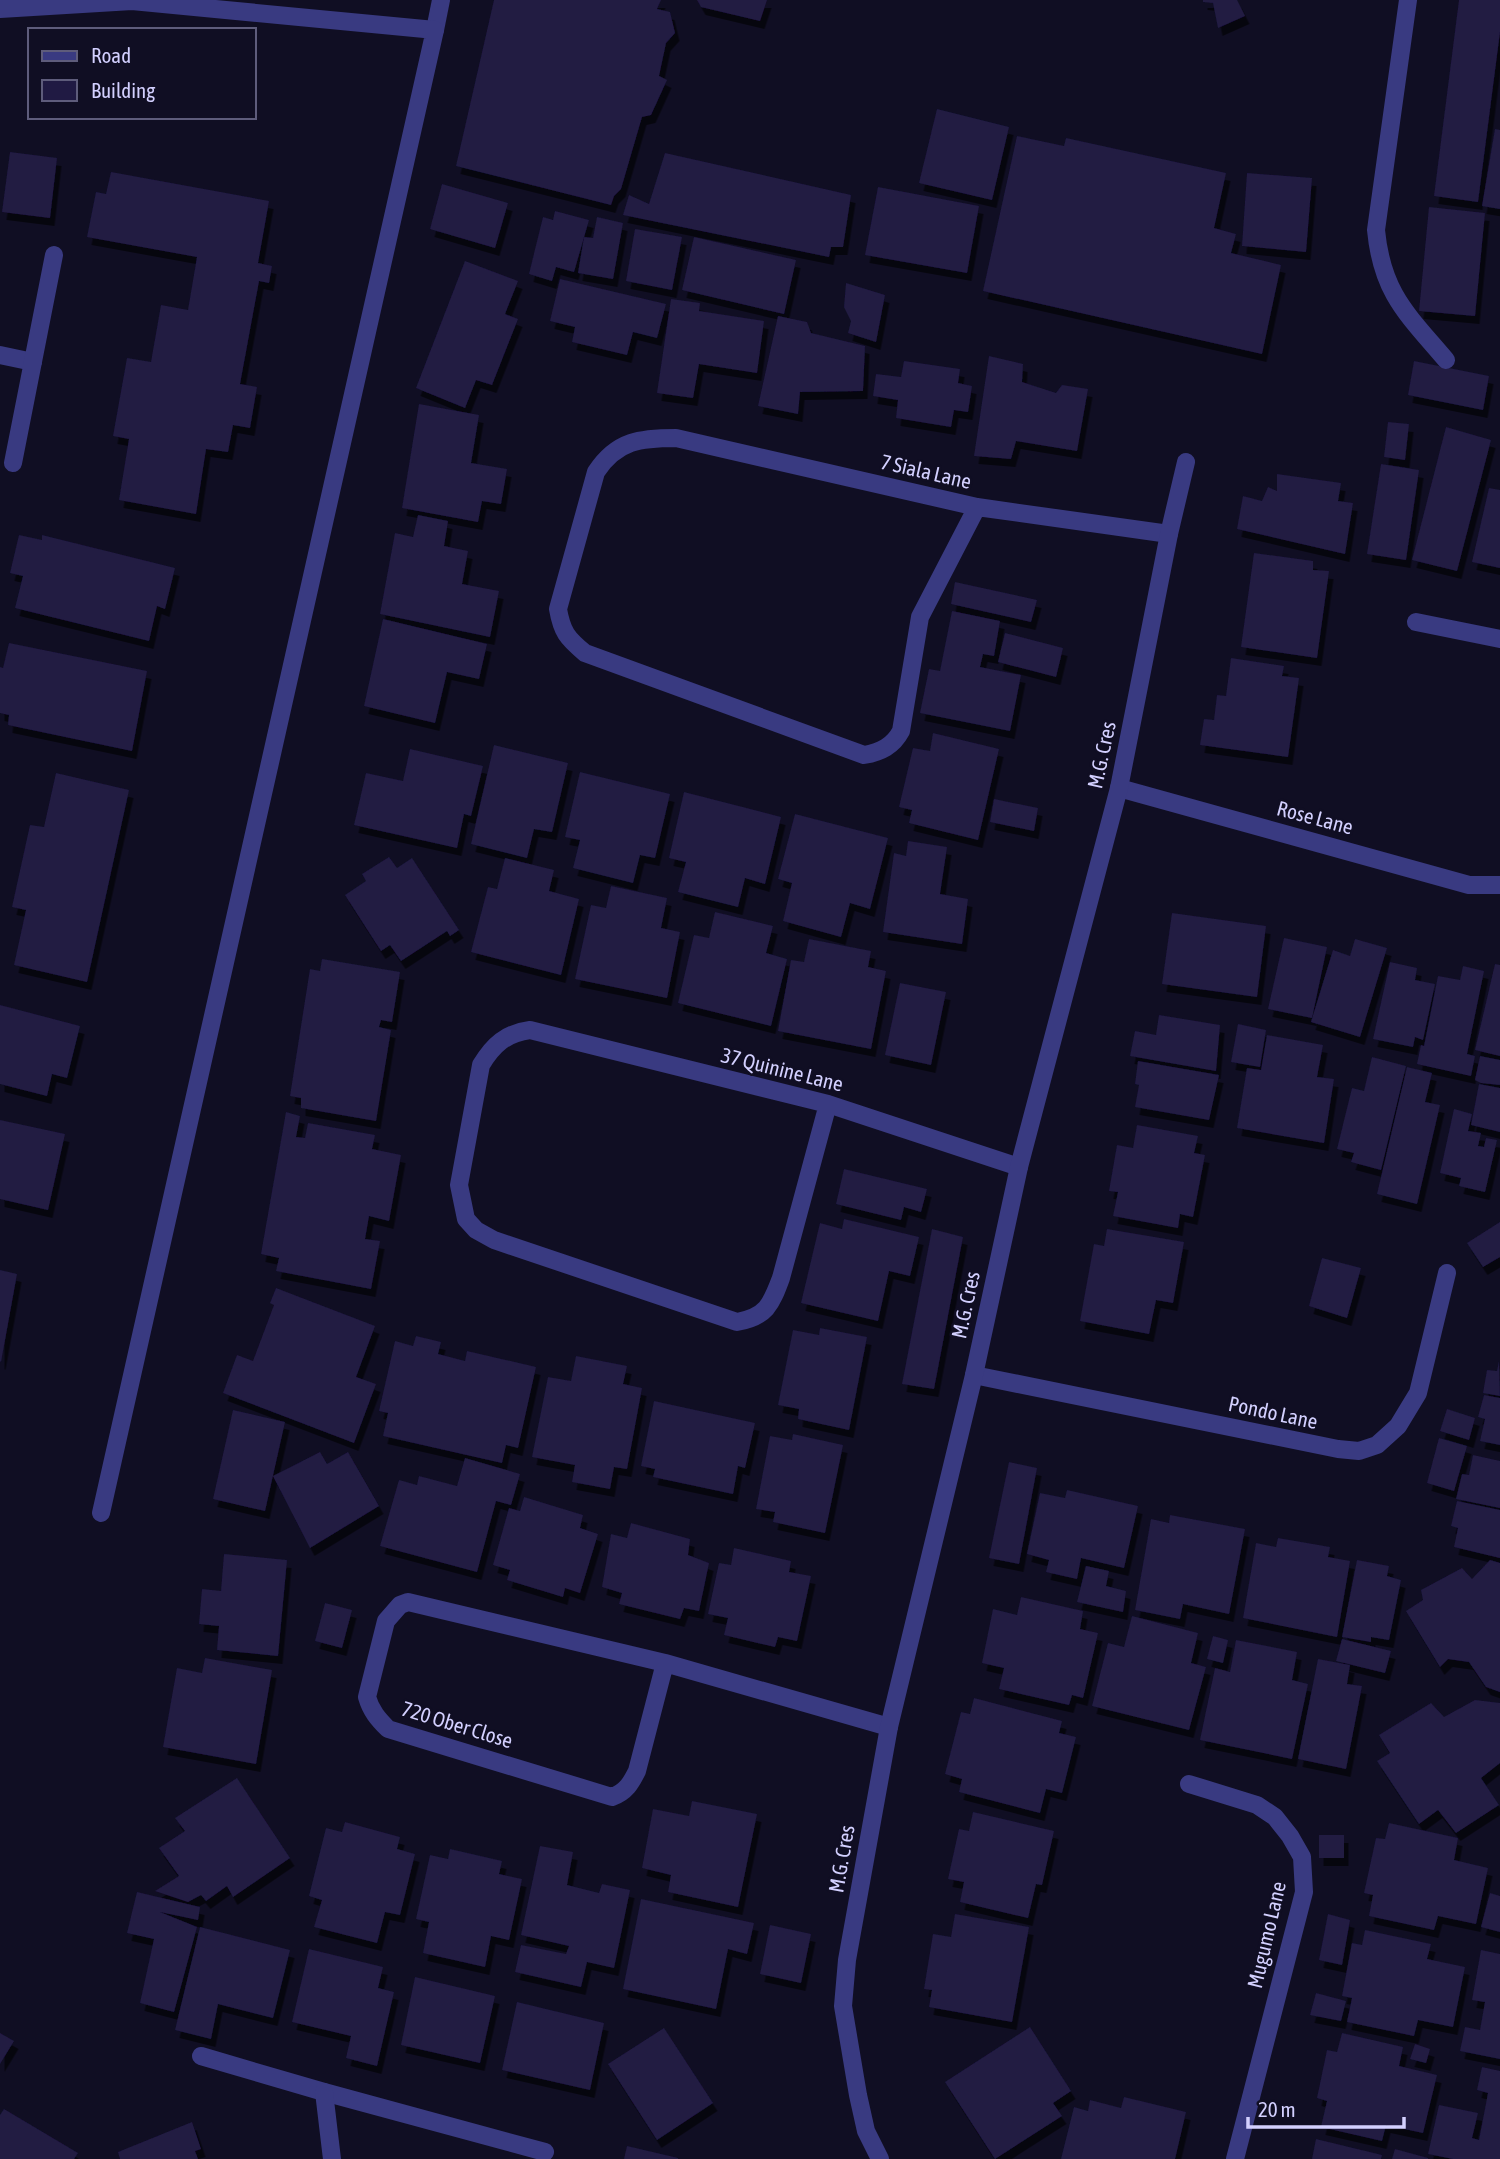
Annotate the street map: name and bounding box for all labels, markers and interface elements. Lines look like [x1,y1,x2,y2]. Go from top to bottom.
legend [28,28,256,119]
text: Road [91,43,131,67]
text: Building [91,78,155,102]
street label: 7 Siala Lane [879,449,974,493]
street label: M.G. Cres [1082,719,1120,791]
street label: Rose Lane [1275,795,1356,839]
street label: 37 Quinine Lane [719,1042,846,1096]
street label: M.G. Cres [946,1269,984,1341]
street label: Pondo Lane [1226,1391,1320,1433]
street label: 720 Ober Close [399,1696,516,1752]
street label: M.G. Cres [823,1823,859,1894]
street label: Mugumo Lane [1242,1879,1290,1991]
scale bar [1248,2086,1404,2130]
text: 20 m [1258,2097,1296,2121]

